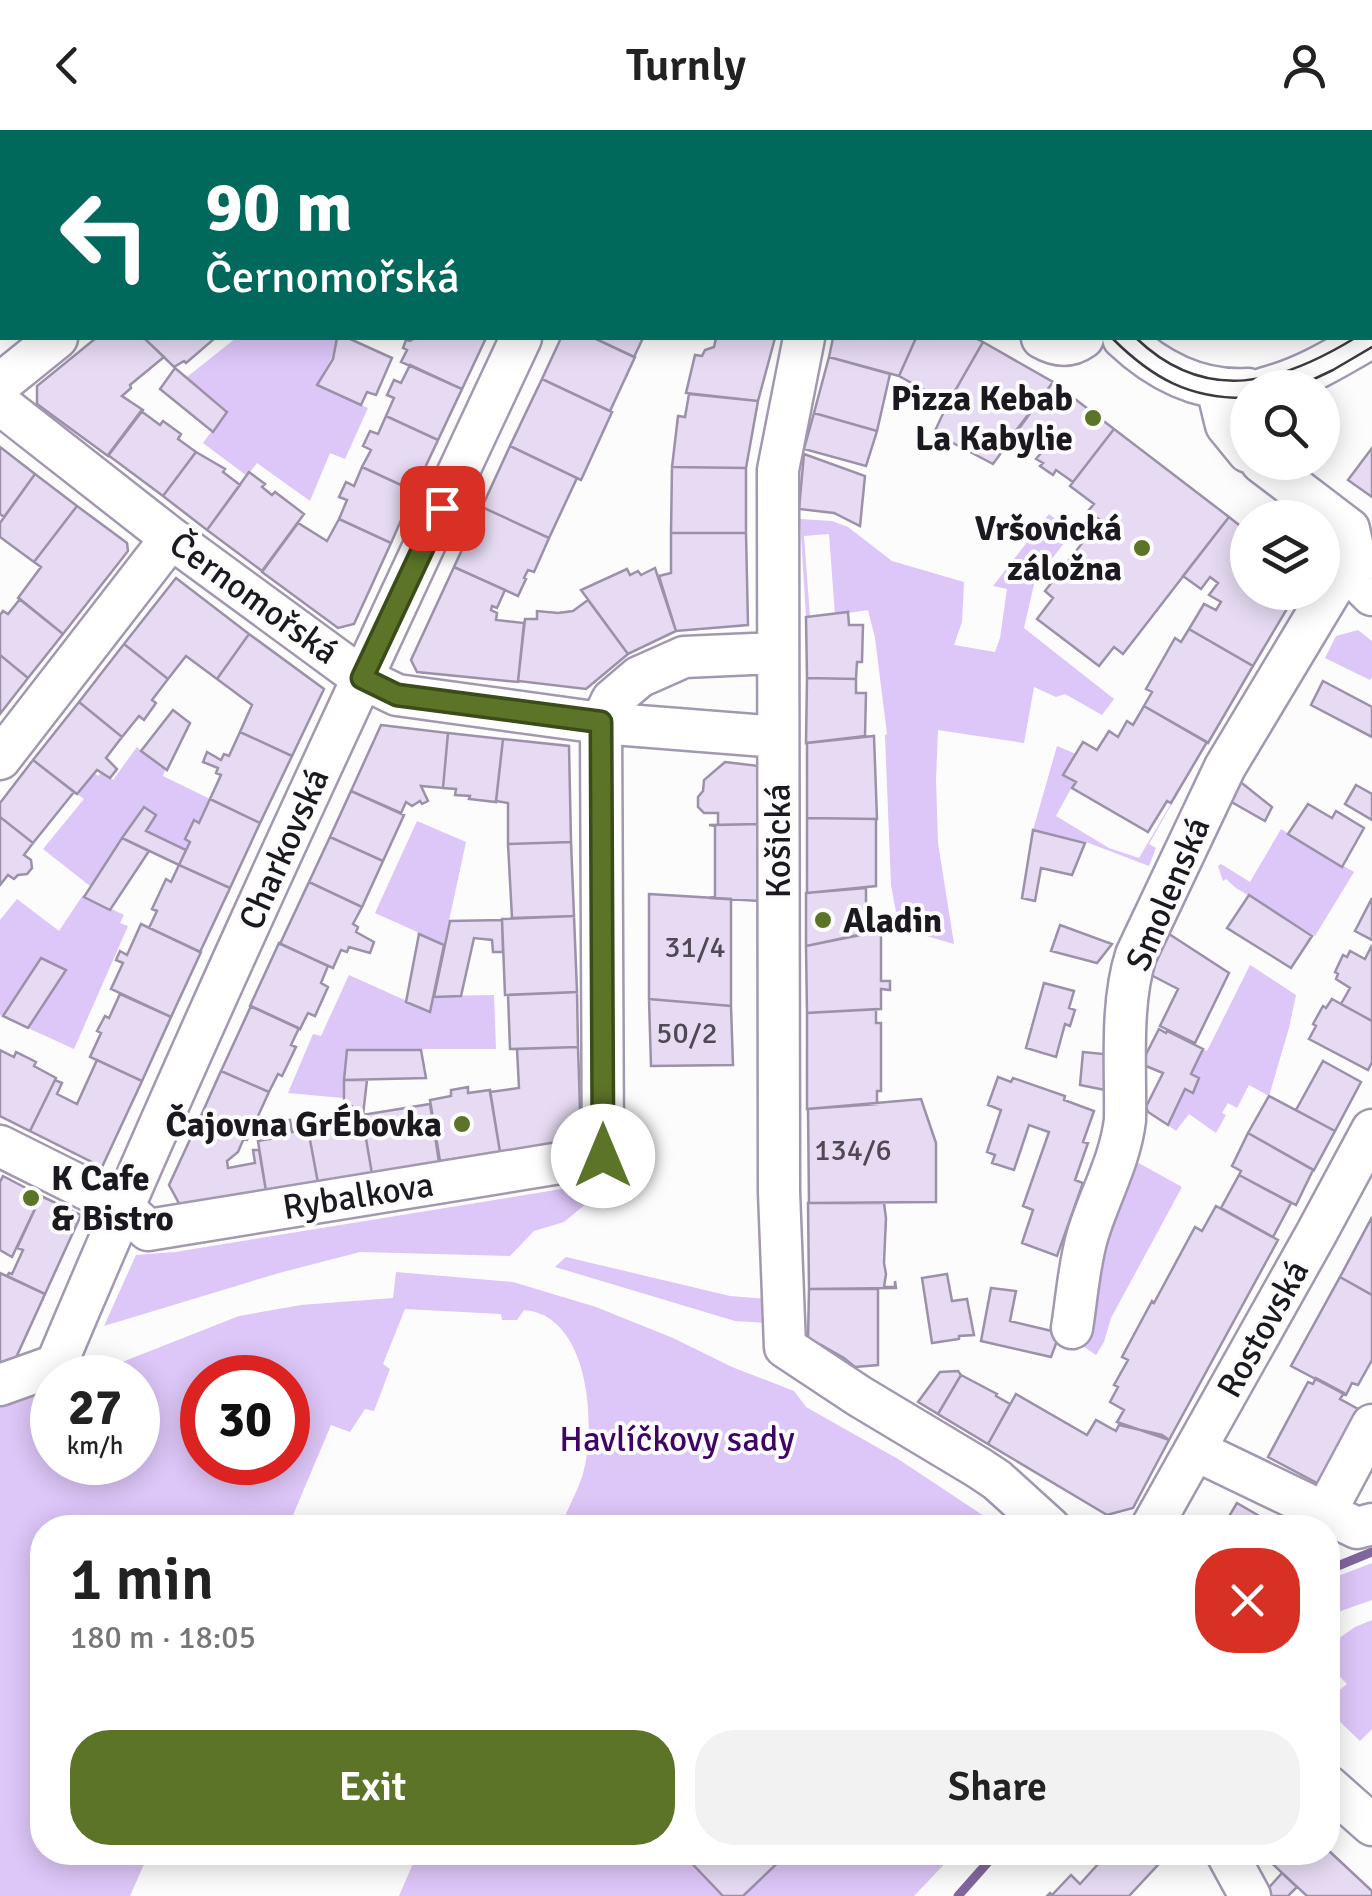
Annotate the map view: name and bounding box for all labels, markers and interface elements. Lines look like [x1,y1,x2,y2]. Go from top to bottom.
icon: back [40,38,95,93]
text: Turnly [626,38,746,93]
icon: person [1277,38,1332,93]
text: 90 m [205,164,353,250]
icon: left [40,170,170,300]
text: Černomořská [205,250,460,305]
map controls [1230,370,1340,610]
button: search [1230,370,1340,480]
place label: Pizza Kebab La Kabylie [891,377,1073,460]
marker: Pizza Kebab La Kabylie [1082,407,1104,429]
pin [400,466,485,551]
icon: arrive [415,481,470,536]
button: layers [1230,500,1340,610]
place label: Vršovická záložna [975,507,1122,590]
street label: Černomořská [161,522,347,674]
marker: Vršovická záložna [1131,537,1153,559]
street label: Charkovská [229,762,339,936]
street label: Košická [757,783,800,899]
street label: Smolenská [1116,811,1220,977]
place label: Aladin [843,899,942,942]
marker: Aladin [812,909,834,931]
house number: 31/4 [664,929,726,966]
house number: 50/2 [656,1015,718,1052]
place label: Čajovna GrÉbovka [166,1103,442,1146]
position arrow [551,1104,655,1208]
marker: Čajovna GrÉbovka [451,1113,473,1135]
house number: 134/6 [814,1132,892,1169]
place label: K Cafe & Bistro [51,1157,174,1240]
street label: Rybalkova [279,1163,437,1229]
marker: K Cafe & Bistro [20,1187,42,1209]
street label: Rostovská [1208,1253,1318,1405]
speed limit sign: 30 [180,1355,310,1485]
text: 27 [68,1377,122,1439]
park label: Havlíčkovy sady [559,1418,795,1461]
text: km/h [67,1430,123,1461]
text: 1 min [70,1543,214,1617]
button: close [1195,1548,1300,1653]
text: 180 m · 18:05 [70,1618,256,1657]
button: Exit [70,1730,675,1845]
button: Share [695,1730,1300,1845]

